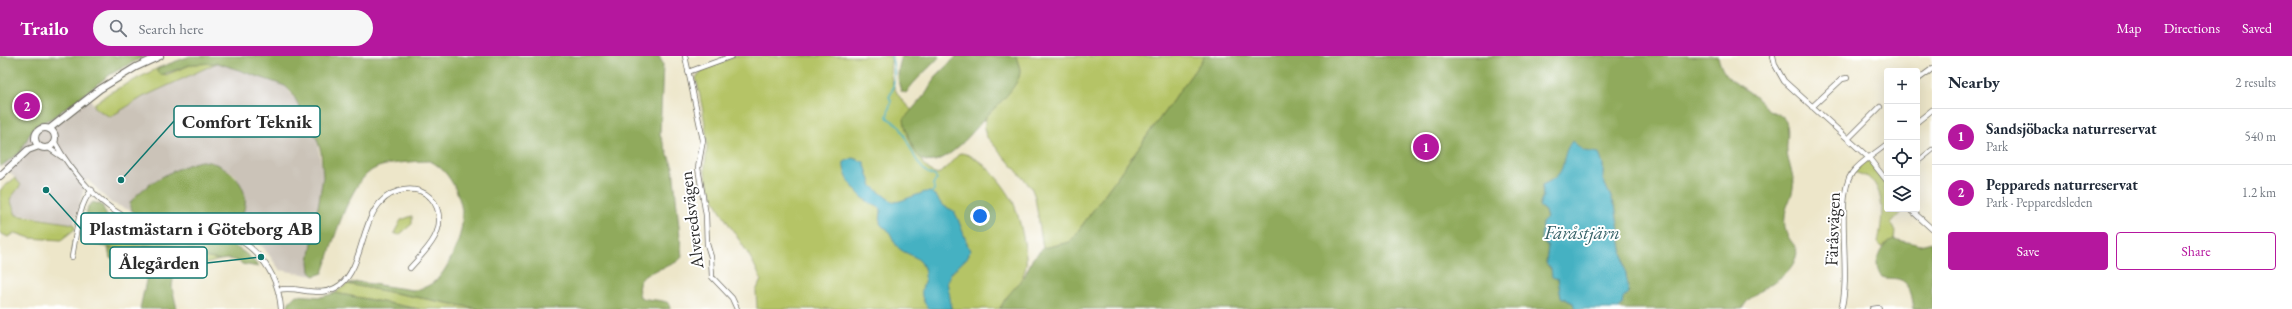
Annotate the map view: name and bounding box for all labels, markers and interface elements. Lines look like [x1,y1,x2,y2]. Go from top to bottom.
search box [93,10,373,46]
text: Trailo [20,16,69,41]
icon: search [107,17,129,39]
text: Search here [139,19,204,38]
text: Map [2116,19,2142,37]
text: Directions [2164,19,2220,37]
text: Saved [2242,19,2272,37]
map controls [1884,68,1920,212]
button: + [1884,68,1920,104]
text: Nearby [1948,71,2000,93]
text: 2 results [2235,74,2276,91]
pin: 2 [14,91,40,121]
button: − [1884,104,1920,140]
callout: Comfort Teknik [174,106,320,137]
text: Comfort Teknik [182,109,313,134]
text: Sandsjöbacka naturreservat [1986,119,2157,138]
text: 1 [1958,128,1964,145]
text: 540 m [2245,128,2276,145]
pin: 1 [1413,132,1439,162]
text: Park [1986,138,2008,155]
button: locate [1884,140,1920,176]
street label: Alveredsvägen [674,169,709,271]
text: Peppareds naturreservat [1986,175,2138,194]
button: layers [1884,176,1920,212]
text: 2 [1958,184,1964,201]
text: 1.2 km [2242,184,2276,201]
street label: Färåsvägen [1819,191,1845,266]
text: Park · Pepparedsleden [1986,194,2093,211]
your location [970,206,990,226]
callout: Plastmästarn i Göteborg AB [81,213,320,244]
text: Plastmästarn i Göteborg AB [89,216,313,241]
water label: Färåstjärn [1543,220,1620,245]
button: Save [1948,232,2108,270]
button: Share [2116,232,2276,270]
callout: Ålegården [110,247,207,278]
text: Ålegården [117,250,200,275]

